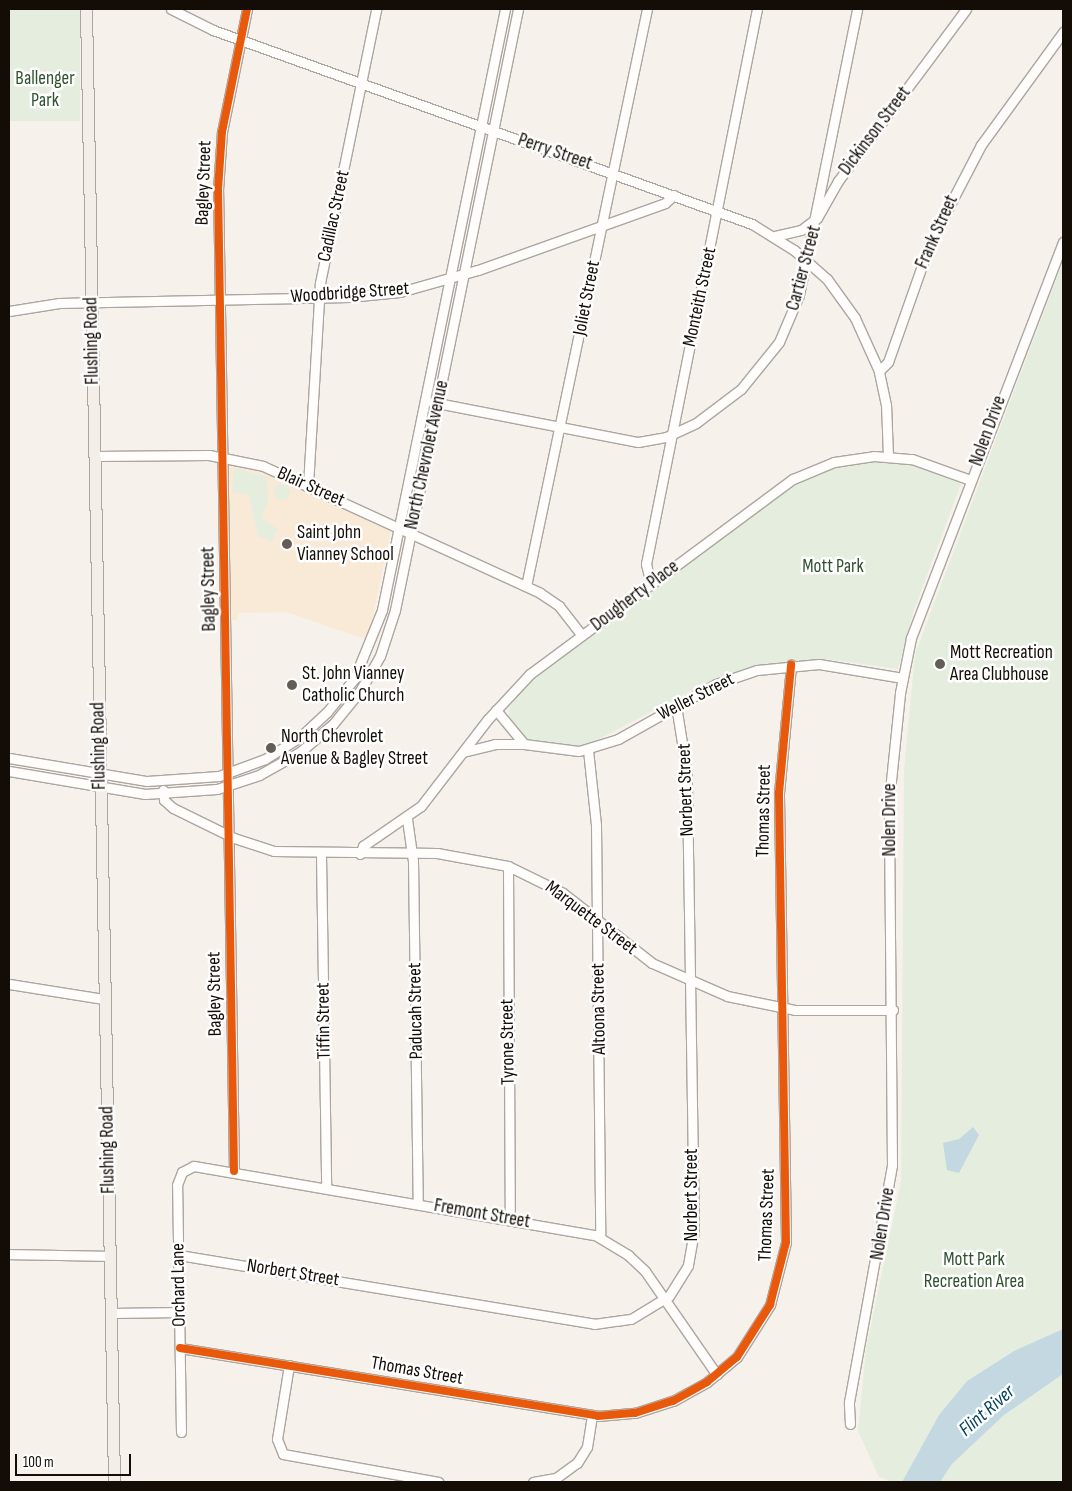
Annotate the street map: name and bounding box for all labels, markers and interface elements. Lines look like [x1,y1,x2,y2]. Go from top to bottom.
park label: Ballenger Park [15,68,75,112]
street label: Dickinson Street [834,82,916,180]
street label: Perry Street [515,129,595,175]
street label: Bagley Street [191,140,217,226]
street label: Cadillac Street [313,168,355,264]
street label: Frank Street [911,192,963,272]
street label: Cartier Street [782,223,826,313]
street label: Monteith Street [678,245,722,349]
street label: Joliet Street [569,259,605,337]
street label: Woodbridge Street [290,277,410,309]
street label: Flushing Road [80,297,104,385]
street label: North Chevrolet Avenue [400,378,454,532]
street label: Nolen Drive [965,393,1011,469]
street label: Blair Street [274,462,348,512]
place label: Saint John Vianney School [297,522,394,566]
marker: Saint John Vianney School [281,538,293,550]
street label: Bagley Street [197,546,221,632]
street label: Dougherty Place [586,555,684,637]
park label: Mott Park [802,556,864,578]
place label: Mott Recreation Area Clubhouse [950,642,1053,686]
marker: Mott Recreation Area Clubhouse [934,658,946,670]
place label: St. John Vianney Catholic Church [302,663,404,707]
street label: Weller Street [654,668,738,726]
marker: St. John Vianney Catholic Church [286,679,298,691]
street label: Flushing Road [87,702,111,790]
place label: North Chevrolet Avenue & Bagley Street [281,726,428,770]
marker: North Chevrolet Avenue & Bagley Street [265,742,277,754]
street label: Norbert Street [673,743,699,837]
street label: Thomas Street [752,764,776,858]
street label: Nolen Drive [879,783,901,857]
street label: Marquette Street [540,876,642,960]
street label: Bagley Street [203,951,227,1037]
street label: Paducah Street [404,962,428,1060]
street label: Altoona Street [587,963,611,1055]
street label: Tiffin Street [312,982,336,1060]
street label: Tyrone Street [496,999,520,1085]
street label: Flushing Road [96,1106,120,1194]
street label: Norbert Street [681,1148,703,1242]
street label: Thomas Street [754,1168,780,1262]
street label: Nolen Drive [866,1186,900,1262]
street label: Fremont Street [432,1194,532,1234]
street label: Orchard Lane [167,1243,191,1327]
park label: Mott Park Recreation Area [924,1249,1024,1293]
street label: Norbert Street [245,1254,341,1292]
street label: Thomas Street [369,1352,465,1390]
water label: Flint River [954,1380,1020,1442]
scale bar [18,1444,134,1476]
text: 100 m [23,1453,54,1472]

